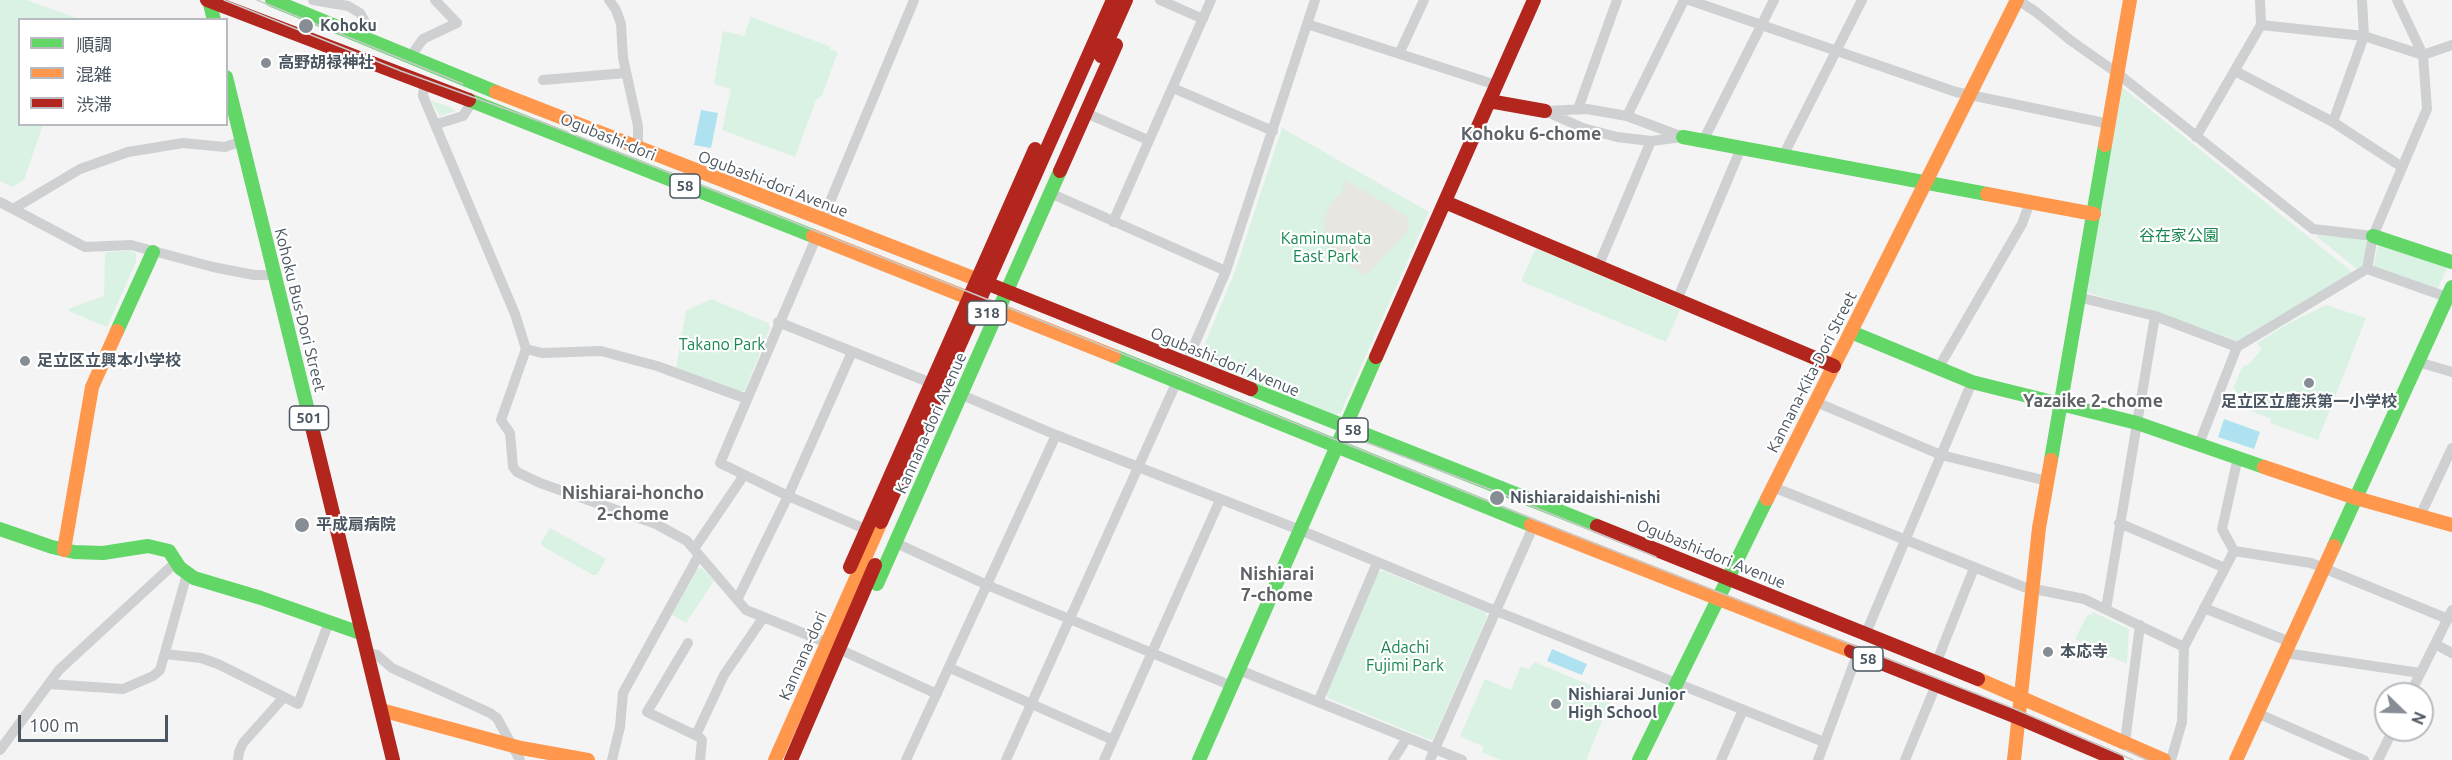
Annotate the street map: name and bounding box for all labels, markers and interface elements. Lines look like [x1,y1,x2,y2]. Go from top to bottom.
place label: Kohoku [320,16,377,36]
marker: Kohoku [297,17,315,35]
legend [18,18,228,126]
text: 順調 [76,34,112,54]
place label: 高野胡禄神社 [278,53,374,73]
marker: 高野胡禄神社 [259,56,273,70]
text: 混雑 [76,64,112,84]
text: 渋滞 [76,94,112,114]
street label: Ogubashi-dori [557,109,659,165]
district label: Kohoku 6-chome [1461,123,1601,145]
street label: Ogubashi-dori Avenue [695,147,851,221]
road number: 58 [670,174,700,198]
street label: Kohoku Bus-Dori Street [270,226,330,394]
park label: 谷在家公園 [2139,226,2219,246]
park label: Kaminumata East Park [1281,229,1371,267]
street label: Kannana-Kita-Dori Street [1763,288,1861,456]
road number: 318 [968,301,1006,325]
street label: Ogubashi-dori Avenue [1148,323,1302,401]
park label: Takano Park [679,335,765,355]
street label: Kannana-dori Avenue [891,349,971,497]
place label: 足立区立興本小学校 [37,351,181,371]
marker: 足立区立興本小学校 [18,354,32,368]
marker: 足立区立鹿浜第一小学校 [2302,376,2316,390]
district label: Yazaike 2-chome [2023,390,2163,412]
place label: 足立区立鹿浜第一小学校 [2221,392,2397,412]
road number: 501 [290,406,328,430]
road number: 58 [1338,418,1368,442]
district label: Nishiarai-honcho 2-chome [562,482,704,524]
place label: Nishiaraidaishi-nishi [1510,488,1660,508]
marker: Nishiaraidaishi-nishi [1488,489,1506,507]
place label: 平成扇病院 [316,515,396,535]
street label: Ogubashi-dori Avenue [1634,515,1788,593]
marker: 平成扇病院 [293,516,311,534]
district label: Nishiarai 7-chome [1240,563,1314,606]
street label: Kannana-dori [775,609,831,703]
park label: Adachi Fujimi Park [1366,638,1444,676]
place label: 本応寺 [2060,642,2108,662]
marker: 本応寺 [2041,645,2055,659]
road number: 58 [1853,647,1883,671]
north arrow [2374,682,2434,742]
place label: Nishiarai Junior High School [1568,685,1686,723]
marker: Nishiarai Junior High School [1549,697,1563,711]
scale bar [21,703,171,741]
text: N [2408,709,2429,727]
text: 100 m [29,715,79,735]

